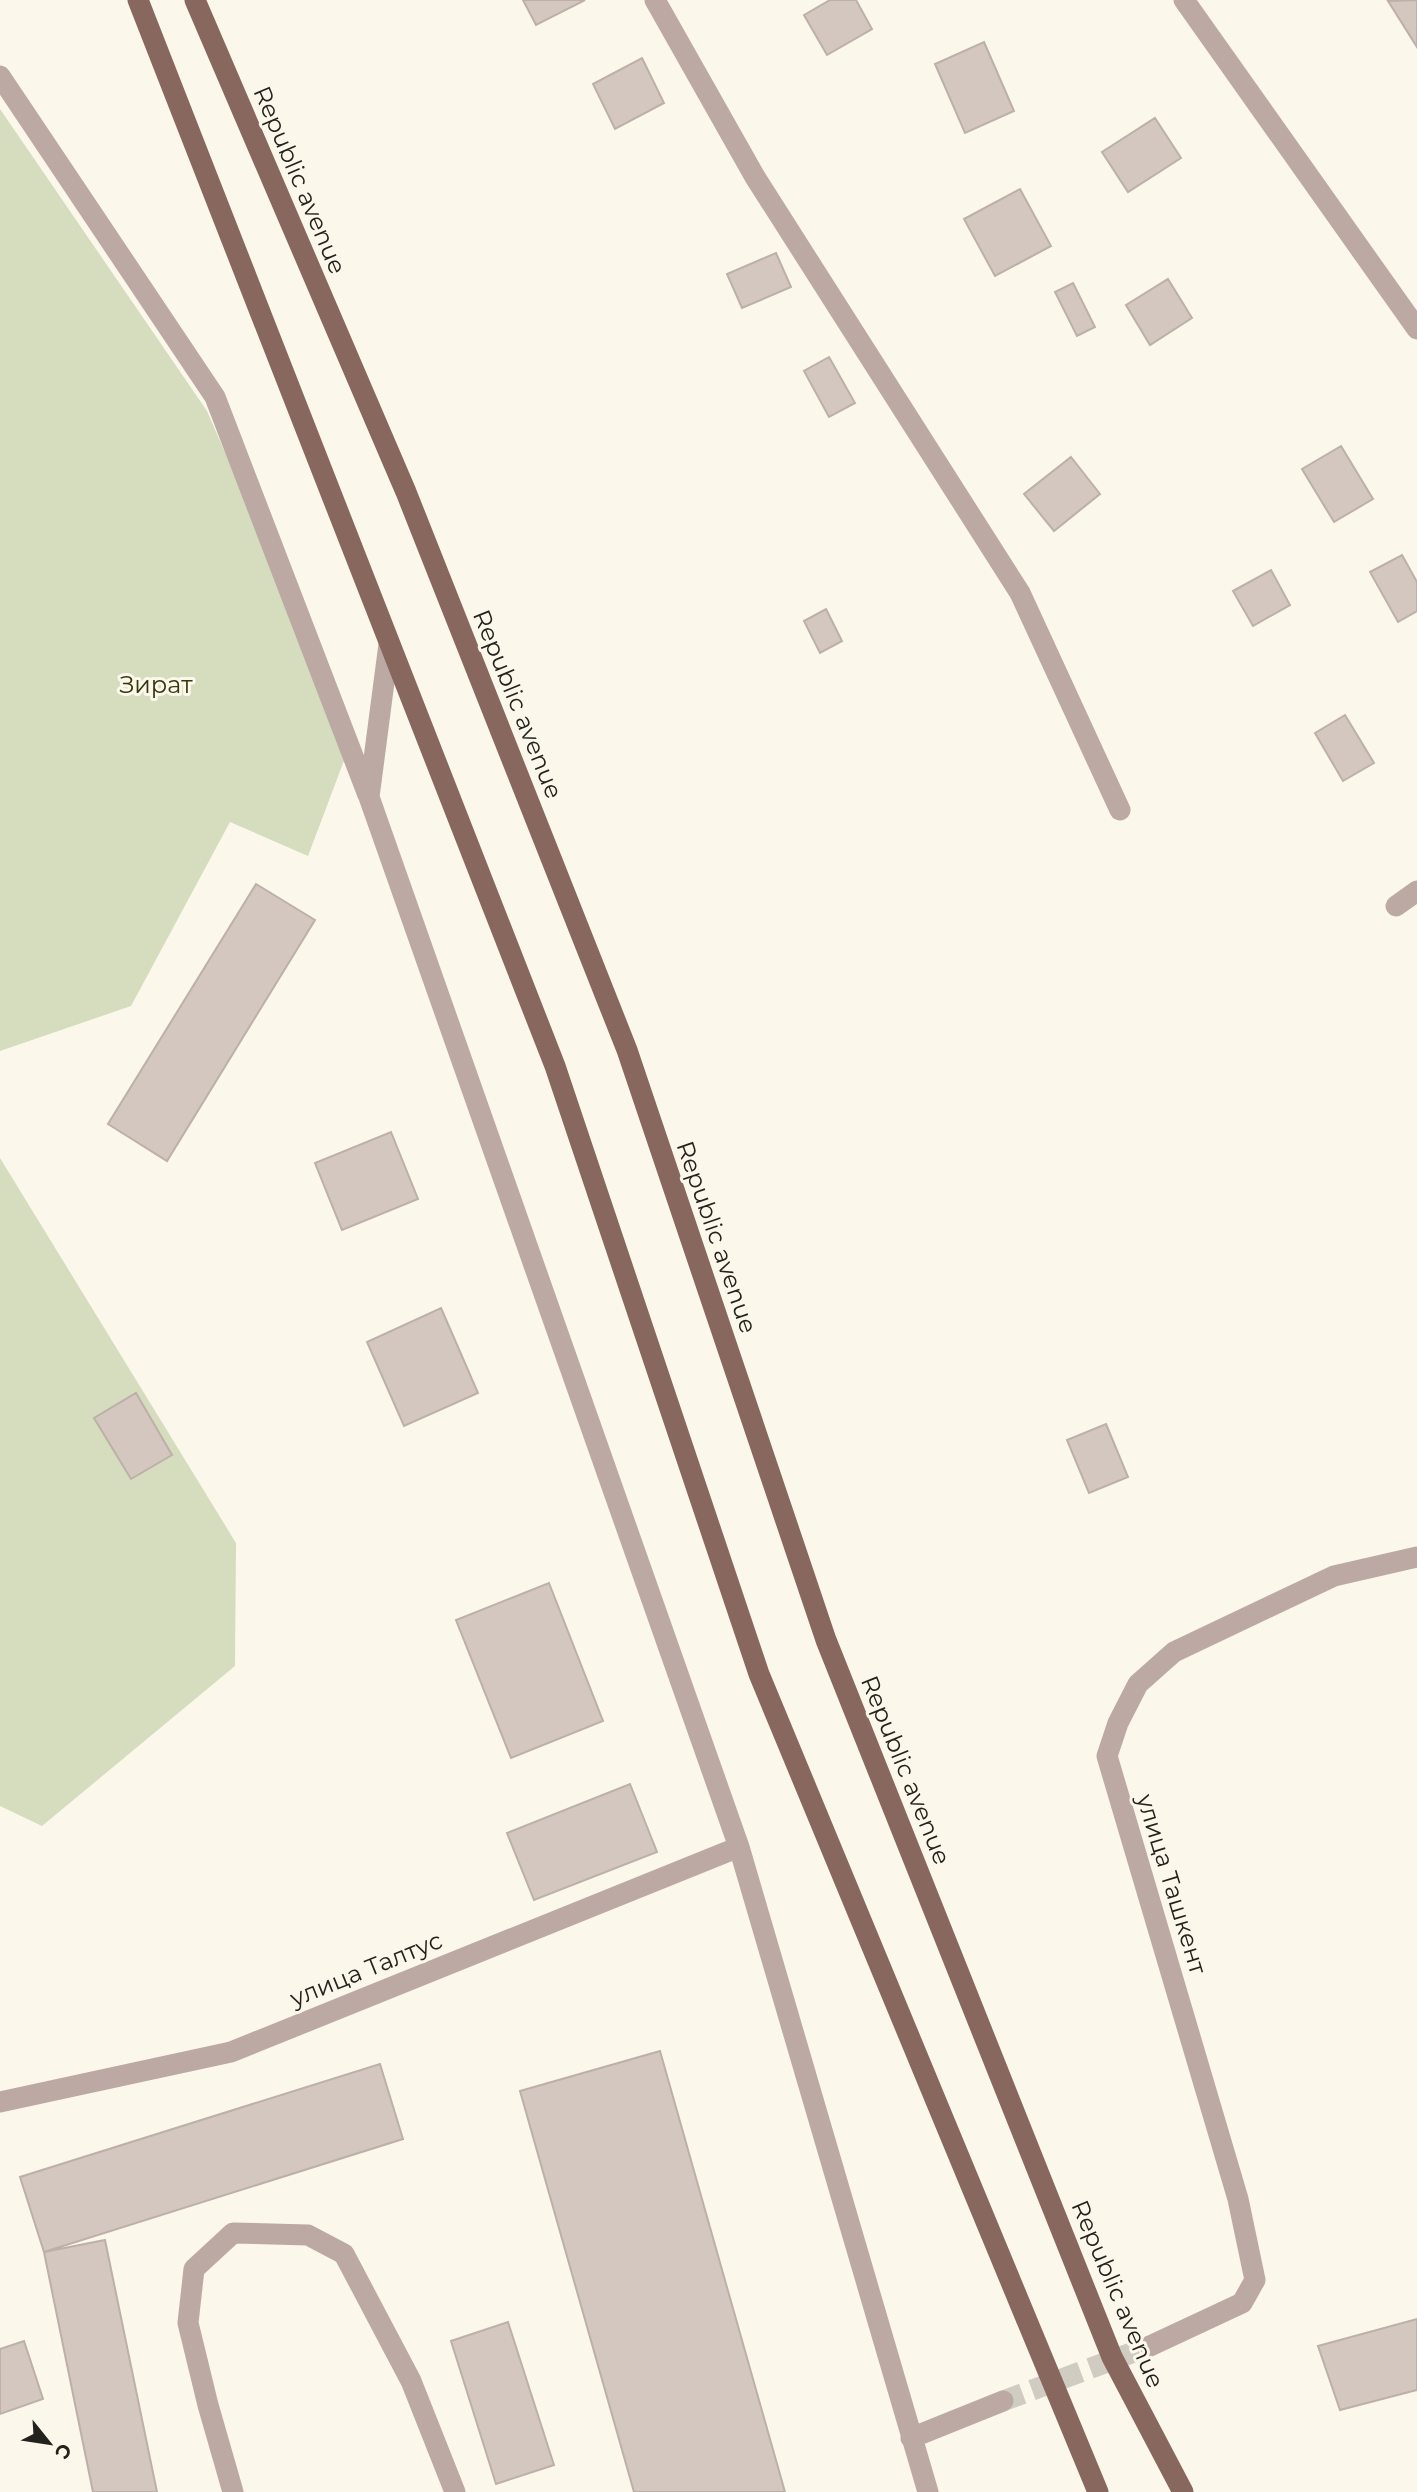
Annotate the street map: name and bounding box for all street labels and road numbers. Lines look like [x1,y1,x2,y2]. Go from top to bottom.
street label: Republic avenue [247,82,353,278]
street label: Republic avenue [467,605,569,803]
street label: Republic avenue [671,1137,763,1337]
street label: Republic avenue [855,1671,957,1869]
street label: улица Ташкент [1131,1789,1213,1978]
street label: улица Талтус [285,1925,446,2013]
street label: Republic avenue [1065,2196,1171,2392]

